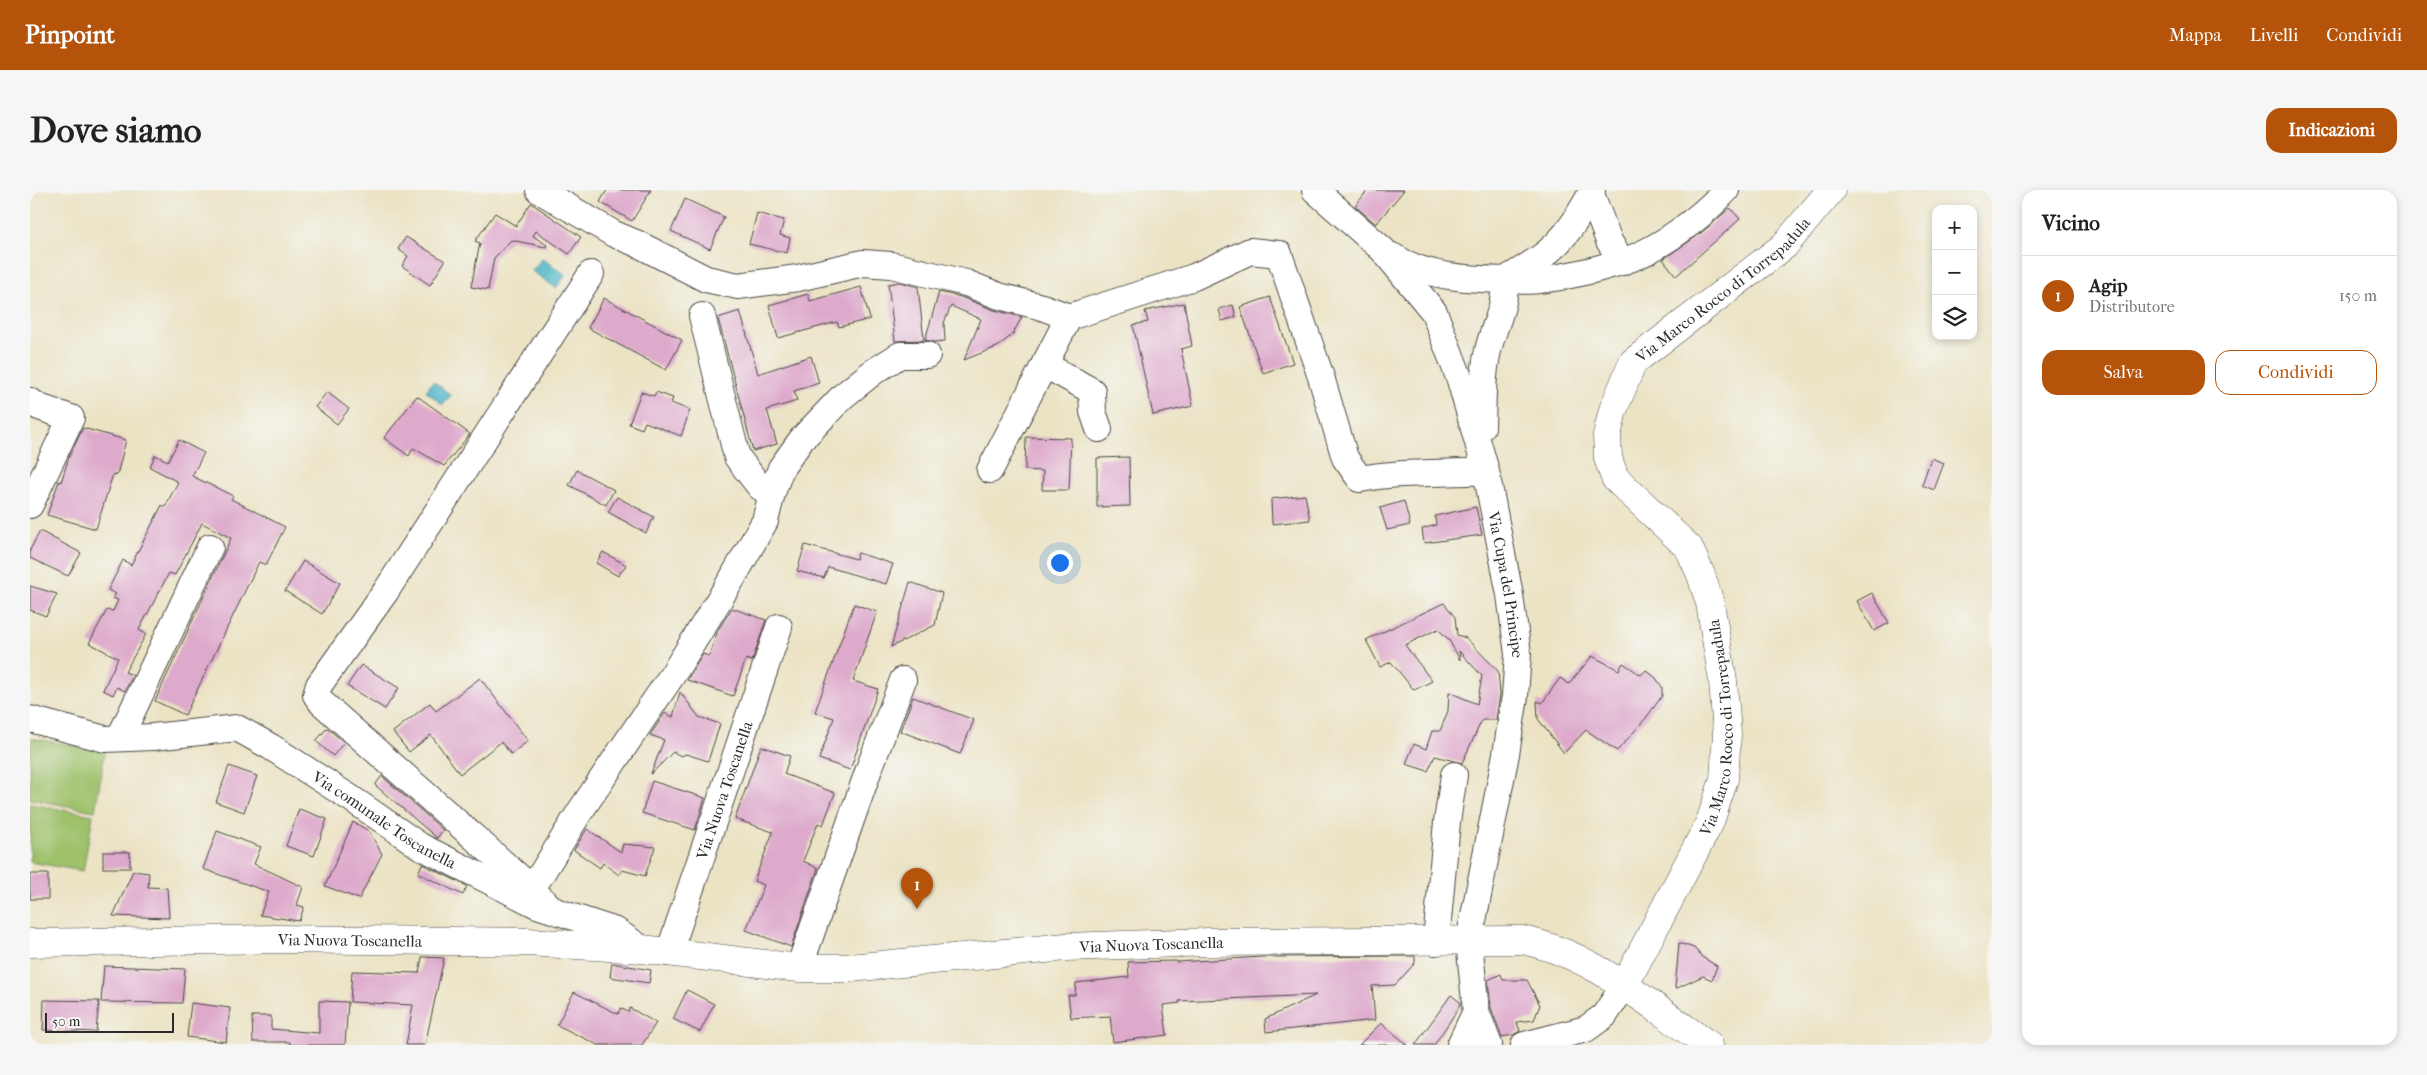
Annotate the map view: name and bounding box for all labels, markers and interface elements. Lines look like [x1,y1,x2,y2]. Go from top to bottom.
text: Pinpoint [25,21,115,49]
text: Mappa [2169,25,2222,46]
text: Livelli [2250,25,2298,46]
text: Condividi [2326,25,2402,46]
button: Indicazioni [2266,108,2397,153]
text: Dove siamo [30,110,202,151]
map controls [1932,205,1977,340]
button: + [1932,205,1977,250]
text: Vicino [2042,211,2100,235]
street label: Via Marco Rocco di Torrepadula [1631,213,1815,367]
button: − [1932,250,1977,295]
text: Agip [2089,275,2128,297]
text: 1 [2055,286,2061,305]
text: 150 m [2339,286,2377,305]
button: layers [1932,295,1977,340]
text: Distributore [2089,297,2175,316]
button: Salva [2042,350,2205,395]
button: Condividi [2215,350,2377,395]
street label: Via Cupa del Principe [1484,509,1527,659]
your location [1047,550,1073,576]
street label: Via Marco Rocco di Torrepadula [1695,617,1737,840]
street label: Via Nuova Toscanella [692,718,757,863]
street label: Via comunale Toscanella [308,767,460,873]
pin: 1 [901,868,933,909]
street label: Via Nuova Toscanella [277,930,423,951]
street label: Via Nuova Toscanella [1078,933,1224,957]
scale bar [45,1010,174,1033]
text: 50 m [52,1013,80,1030]

